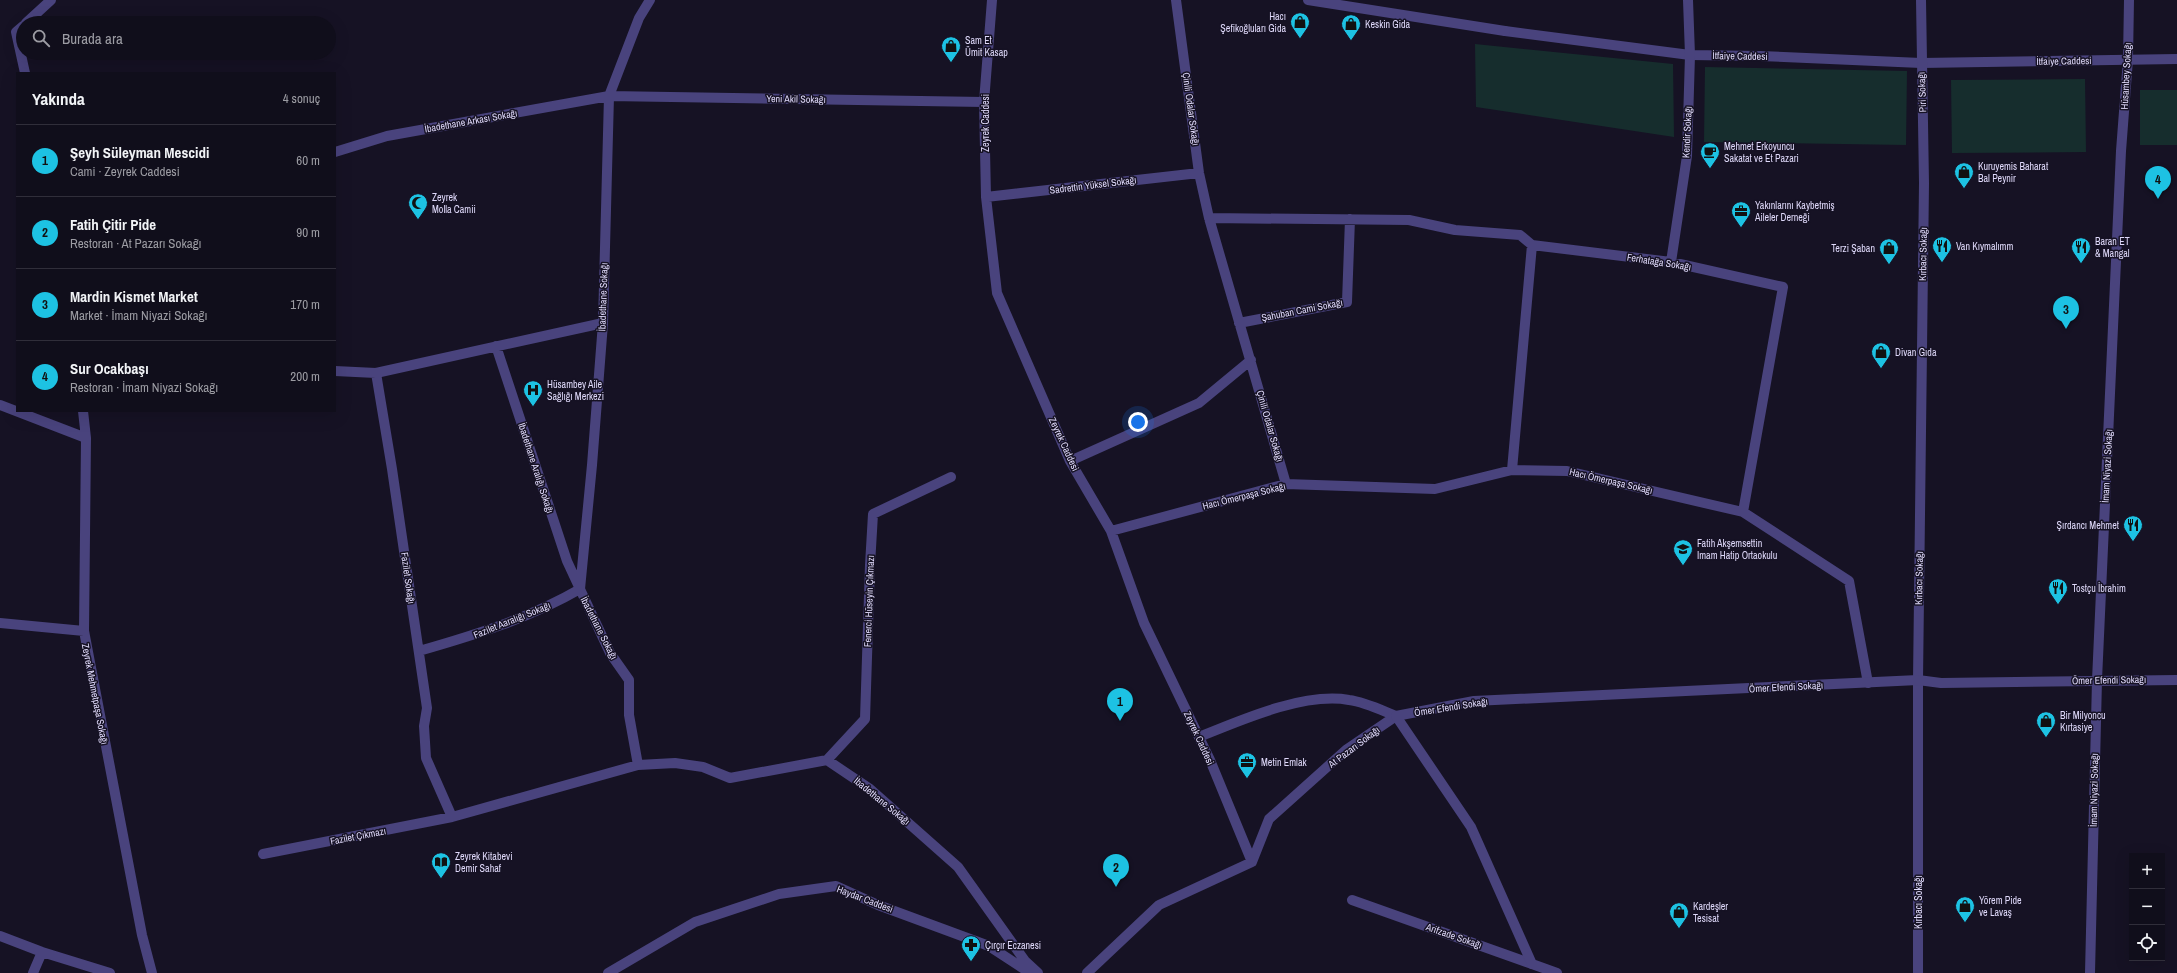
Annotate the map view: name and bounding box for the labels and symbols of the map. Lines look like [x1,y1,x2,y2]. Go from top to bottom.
place label: Hacı Şefikoğluları Gida [1220,10,1286,35]
shop icon: Hacı Şefikoğluları Gida [1289,11,1311,39]
shop icon: Keskin Gida [1340,13,1362,41]
place label: Keskin Gida [1365,18,1411,31]
place label: Sam Et Ümit Kasap [965,34,1008,59]
shop icon: Sam Et Ümit Kasap [940,35,962,63]
street label: Hüsambey Sokağı [2118,42,2134,110]
street label: İtfaiye Caddesi [1712,49,1768,63]
street label: İtfaiye Caddesi [2036,54,2092,68]
street label: Piri Sokağı [1915,71,1929,113]
street label: Çinili Odalar Sokağı [1179,72,1203,146]
street label: Yeni Akil Sokağı [766,92,826,106]
street label: Zeyrek Caddesi [979,94,992,152]
street label: İbadethane Arkası Sokağı [424,106,518,136]
street label: Kendir Sokağı [1679,106,1695,158]
place label: Mehmet Erkoyuncu Sakatat ve Et Pazari [1724,140,1799,165]
cafe icon: Mehmet Erkoyuncu Sakatat ve Et Pazari [1699,141,1721,169]
place label: Kuruyemis Baharat Bal Peynir [1978,160,2049,185]
shop icon: Kuruyemis Baharat Bal Peynir [1953,161,1975,189]
pin: 4 [2145,166,2171,199]
street label: Sadrettin Yüksel Sokağı [1049,173,1137,197]
place label: Zeyrek Molla Camii [432,191,476,216]
mosque icon: Zeyrek Molla Camii [407,192,429,220]
place label: Yakınlarını Kaybetmiş Aileler Derneği [1754,199,1835,224]
office icon: Yakınlarını Kaybetmiş Aileler Derneği [1730,200,1752,228]
street label: Kırbacı Sokağı [1916,227,1930,281]
restaurant icon: Van Kıymalımm [1931,235,1953,263]
place label: Baran ET & Mangal [2095,235,2130,260]
restaurant icon: Baran ET & Mangal [2070,236,2092,264]
shop icon: Terzi Şaban [1878,237,1900,265]
place label: Van Kıymalımm [1956,240,2013,253]
place label: Terzi Şaban [1831,242,1875,255]
street label: Ferhatağa Sokağı [1626,251,1692,273]
street label: İbadethane Sokağı [595,262,611,332]
street label: Şahuban Cami Sokağı [1260,296,1344,324]
pin: 3 [2053,296,2079,329]
shop icon: Divan Gıda [1870,341,1892,369]
place label: Divan Gıda [1895,346,1937,359]
place label: Hüsambey Aile Sağlığı Merkezi [547,378,604,403]
hospital icon: Hüsambey Aile Sağlığı Merkezi [522,379,544,407]
street label: Çinili Odalar Sokağı [1254,389,1286,463]
your location [1128,412,1148,432]
street label: Zeyrek Caddesi [1046,415,1082,473]
street label: İbadethane Aralığı Sokağı [515,421,557,515]
street label: İmam Niyazi Sokağı [2099,429,2115,503]
street label: Hacı Ömerpaşa Sokağı [1568,465,1654,497]
street label: Hacı Ömerpaşa Sokağı [1201,479,1287,513]
restaurant icon: Şırdancı Mehmet [2122,514,2144,542]
place label: Şırdancı Mehmet [2057,519,2120,532]
place label: Fatih Akşemsettin Imam Hatip Ortaokulu [1697,537,1777,562]
school or university icon: Fatih Akşemsettin Imam Hatip Ortaokulu [1672,538,1694,566]
street label: Fazilet Sokağı [398,551,418,605]
street label: Kırbacı Sokağı [1912,551,1926,605]
street label: Fenerci Hüseyin Çıkmazı [861,555,877,647]
restaurant icon: Tostçu İbrahim [2047,577,2069,605]
place label: Tostçu İbrahim [2072,582,2126,595]
street label: İbadethane Sokağı [578,594,620,662]
street label: Fazilet Aaralığı Sokağı [471,599,553,641]
street label: Zeyrek Mehmetpaşa Sokağı [79,642,111,746]
street label: Ömer Efendi Sokağı [2072,673,2146,687]
street label: Ömer Efendi Sokağı [1749,679,1823,695]
pin: 1 [1107,688,1133,721]
street label: Ömer Efendi Sokağı [1413,695,1489,719]
street label: Zeyrek Caddesi [1181,709,1217,767]
place label: Bir Milyoncu Kırtasiye [2060,709,2106,734]
shop icon: Bir Milyoncu Kırtasiye [2035,710,2057,738]
street label: At Pazarı Sokağı [1325,723,1382,771]
office icon: Metin Emlak [1236,751,1258,779]
street label: İmam Niyazi Sokağı [2087,753,2101,827]
place label: Metin Emlak [1261,756,1307,769]
street label: İbadethane Sokağı [851,774,913,828]
street label: Fazilet Çıkmazı [329,824,387,848]
place label: Zeyrek Kitabevi Demir Sahaf [455,850,512,875]
library icon: Zeyrek Kitabevi Demir Sahaf [430,851,452,879]
pin: 2 [1103,854,1129,887]
street label: Kırbacı Sokağı [1912,875,1925,929]
street label: Haydar Caddesi [835,882,895,916]
place label: Yörem Pide ve Lavaş [1979,894,2022,919]
shop icon: Yörem Pide ve Lavaş [1954,895,1976,923]
place label: Kardeşler Tesisat [1693,900,1728,925]
shop icon: Kardeşler Tesisat [1668,901,1690,929]
street label: Arifzade Sokağı [1423,920,1484,952]
pharmacy icon: Çırçır Eczanesi [960,934,982,962]
place label: Çırçır Eczanesi [985,939,1041,952]

